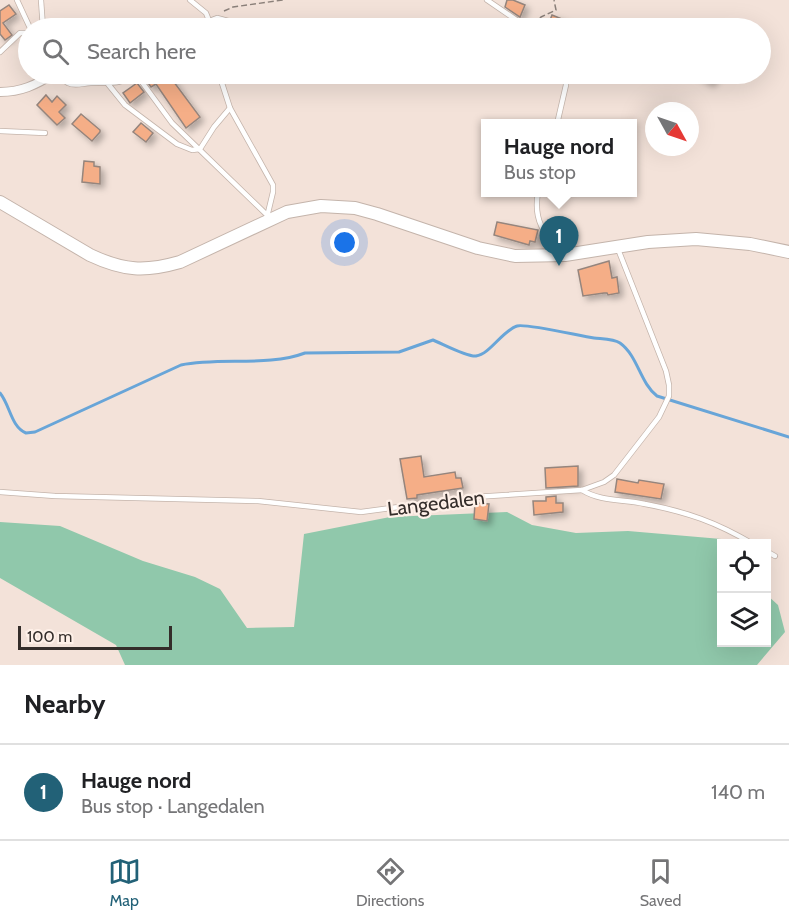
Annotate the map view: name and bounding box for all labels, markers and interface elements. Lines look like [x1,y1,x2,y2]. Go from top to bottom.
search box [18,18,771,84]
icon: search [39,35,72,68]
text: Search here [87,38,196,65]
north arrow [645,102,699,156]
popup [481,119,637,197]
text: Hauge nord [504,133,614,160]
text: Bus stop [504,160,576,184]
pin: 1 [540,216,578,266]
your location [330,228,359,257]
street label: Langedalen [386,485,486,521]
map controls [717,539,771,647]
button: locate [717,539,771,593]
button: layers [717,593,771,647]
scale bar [18,623,172,650]
text: 100 m [27,627,72,646]
text: Nearby [24,688,105,720]
text: Hauge nord [81,767,191,794]
text: 1 [40,780,47,804]
text: 140 m [711,780,765,804]
text: Bus stop · Langedalen [81,794,265,818]
tab: Map [108,855,141,910]
tab: Directions [356,855,424,910]
tab: Saved [640,855,681,910]

